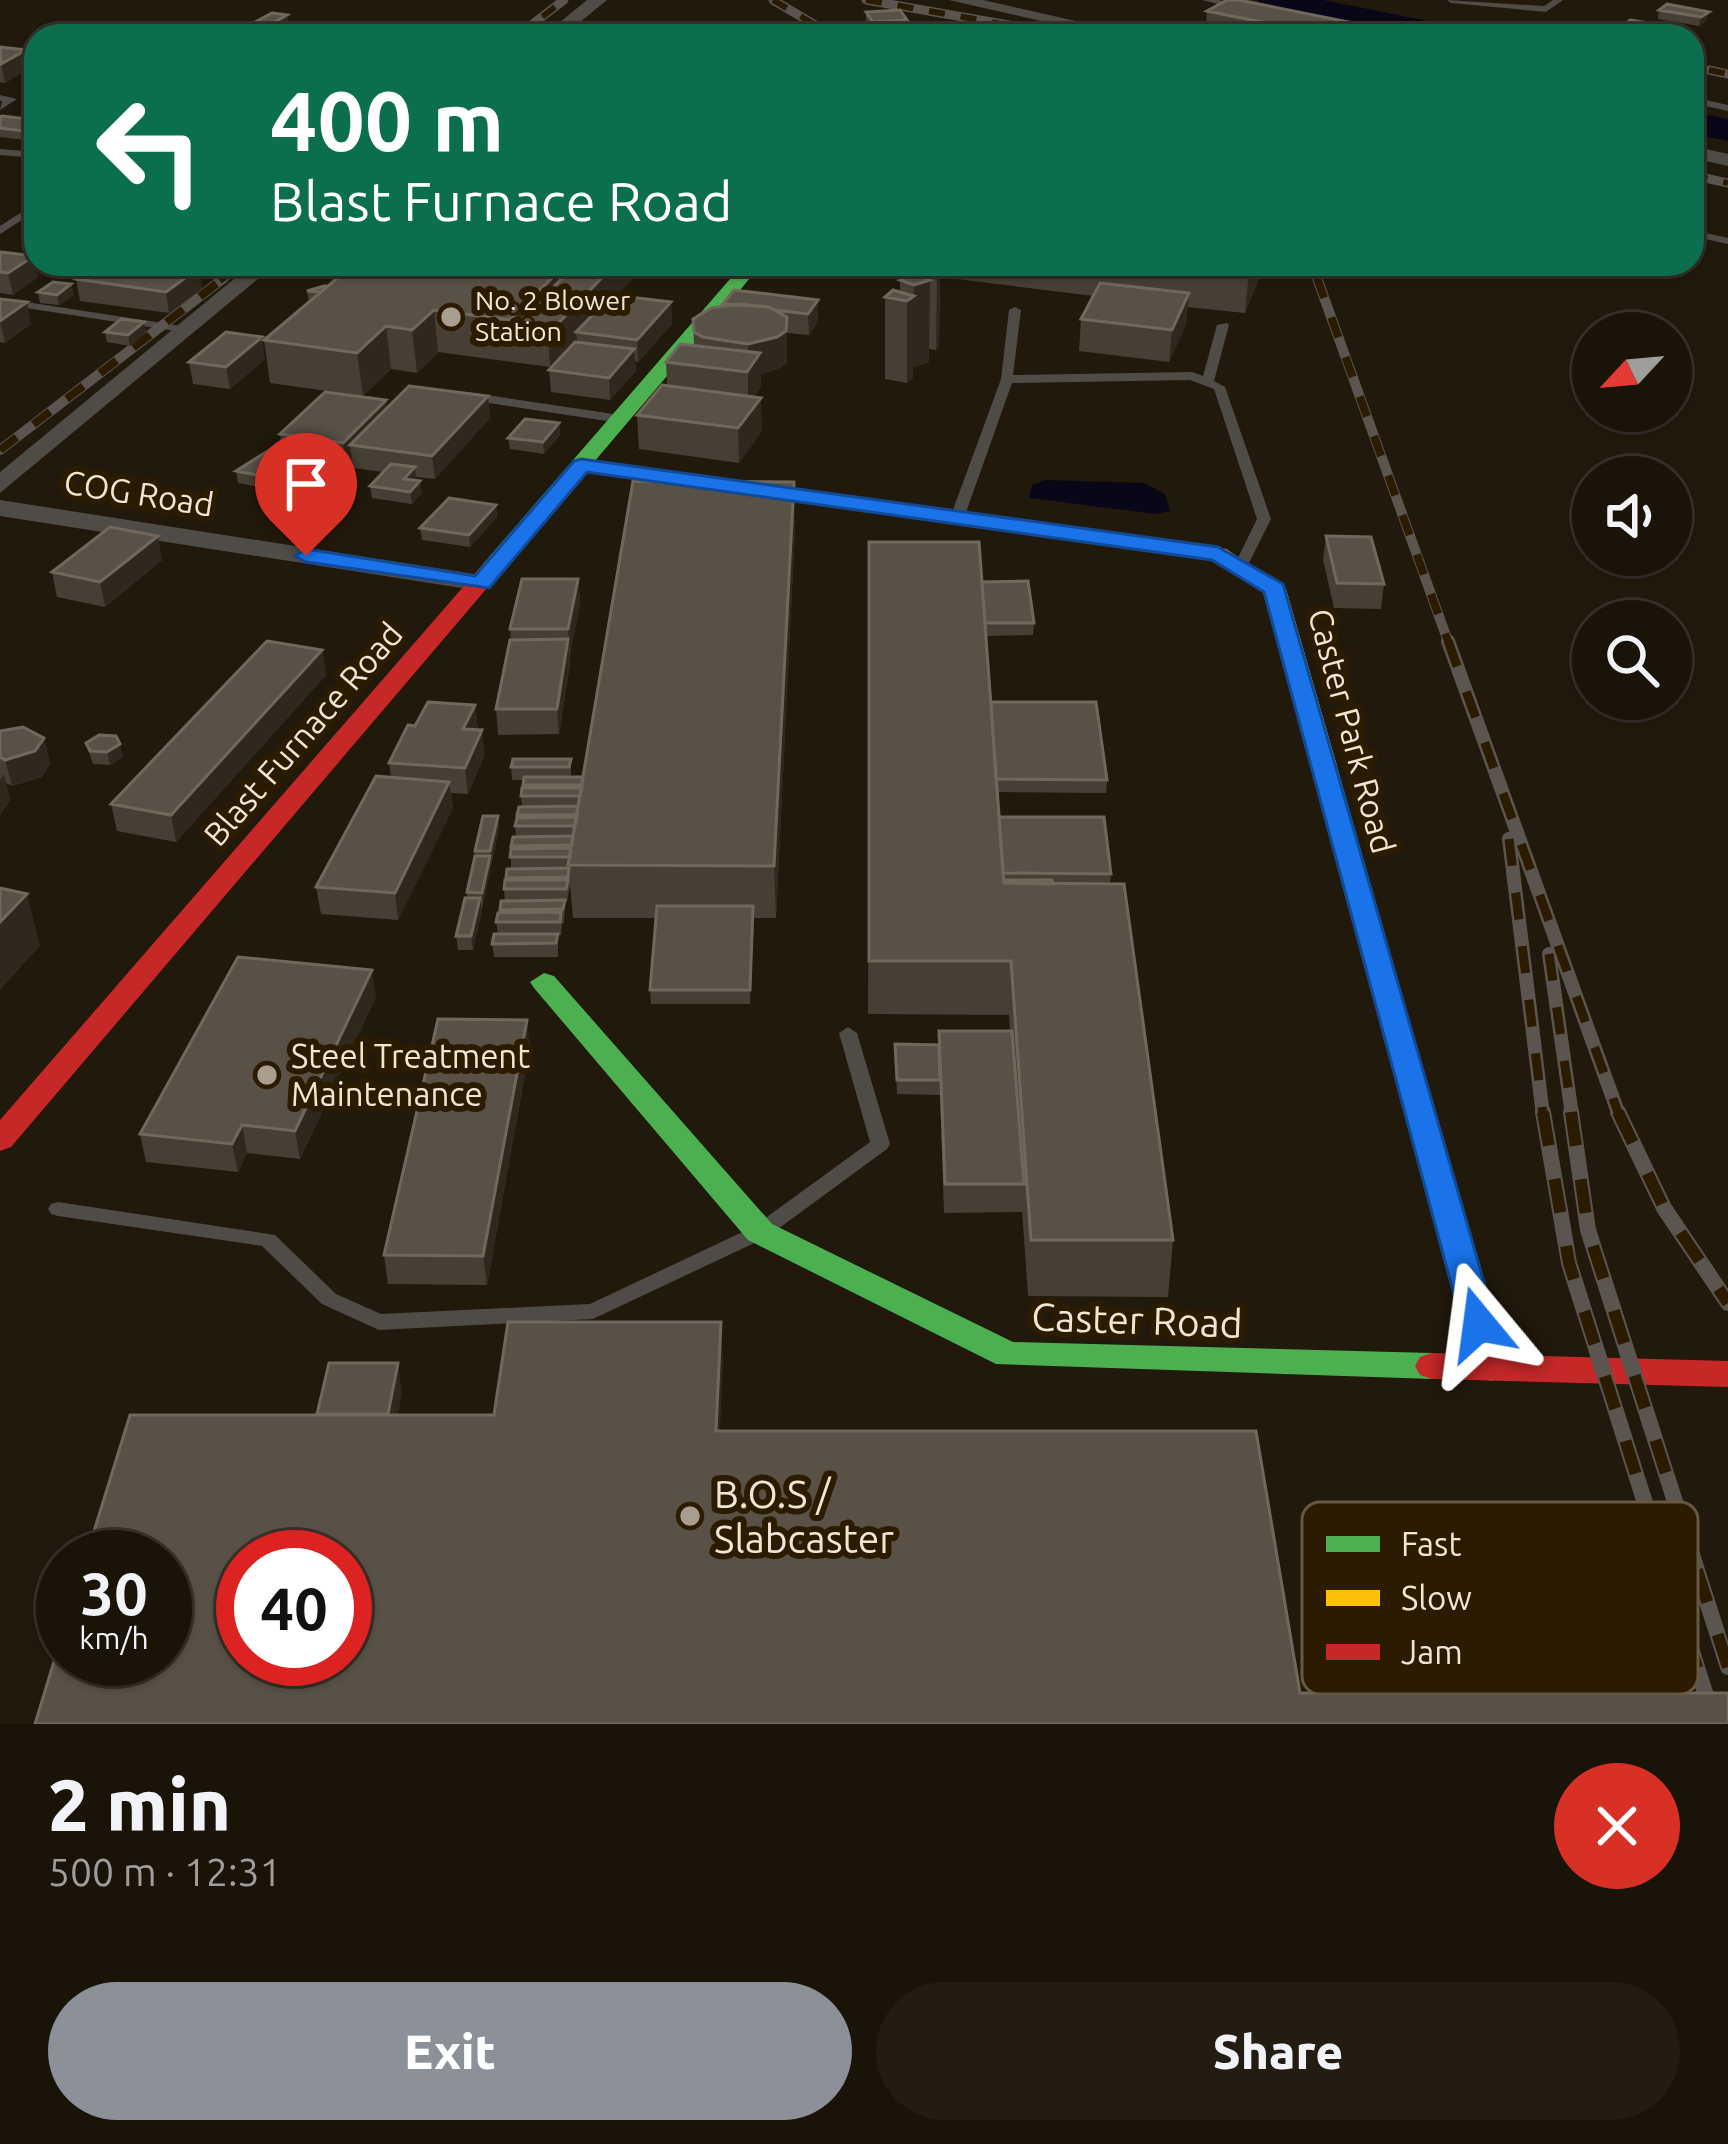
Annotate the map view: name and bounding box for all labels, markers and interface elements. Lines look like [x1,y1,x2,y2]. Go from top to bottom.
icon: left [72,72,228,228]
text: 400 m [270,73,504,167]
text: Blast Furnace Road [270,171,732,231]
place label: No. 2 Blower Station [475,285,630,346]
marker: No. 2 Blower Station [438,304,464,330]
north arrow [1572,312,1692,432]
map controls [1572,312,1692,720]
pin [255,433,357,556]
icon: arrive [273,451,339,517]
button: sound [1572,456,1692,576]
street label: COG Road [62,462,217,523]
button: search [1572,600,1692,720]
street label: Caster Park Road [1302,604,1403,857]
street label: Blast Furnace Road [196,615,409,852]
place label: Steel Treatment Maintenance [291,1037,530,1112]
marker: Steel Treatment Maintenance [254,1062,280,1088]
position arrow [1416,1261,1542,1387]
street label: Caster Road [1031,1294,1243,1345]
place label: B.O.S / Slabcaster [714,1472,894,1560]
legend [1302,1502,1698,1694]
marker: B.O.S / Slabcaster [677,1503,703,1529]
text: Fast [1401,1525,1461,1562]
speed limit sign: 40 [216,1530,372,1686]
text: 30 [80,1559,148,1626]
text: Slow [1401,1579,1472,1616]
text: km/h [79,1621,149,1655]
text: Jam [1401,1633,1463,1670]
button: close [1554,1763,1680,1889]
text: 2 min [48,1764,231,1845]
text: 500 m · 12:31 [48,1850,282,1893]
button: Exit [48,1982,852,2120]
button: Share [876,1982,1680,2120]

